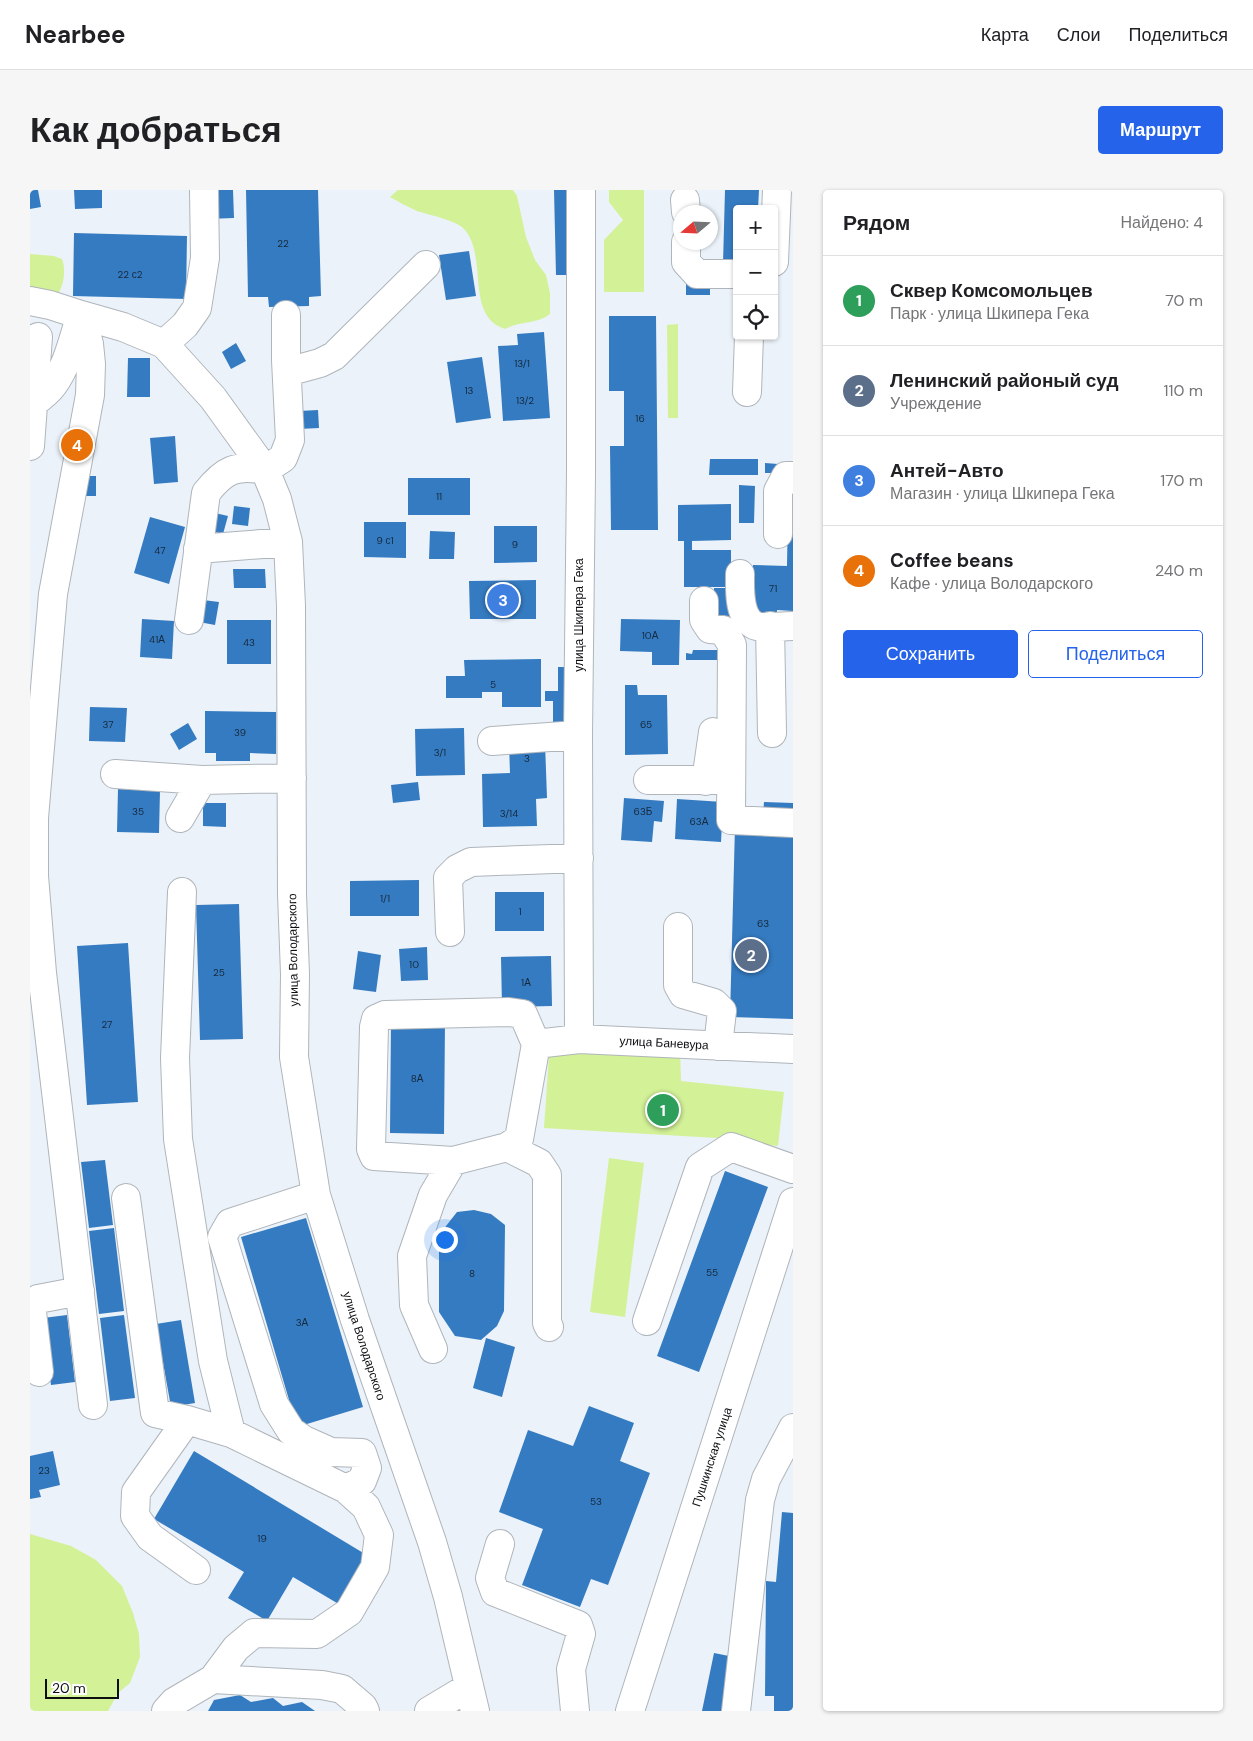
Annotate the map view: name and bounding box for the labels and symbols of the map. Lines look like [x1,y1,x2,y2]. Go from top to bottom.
north arrow [673,205,718,250]
house number: 22 [277,237,289,250]
house number: 22 с2 [118,268,143,281]
house number: 13/1 [514,357,530,370]
house number: 13 [464,384,474,397]
house number: 13/2 [516,394,534,407]
house number: 16 [635,412,645,425]
pin: 4 [61,426,93,464]
house number: 11 [436,490,442,503]
house number: 9 с1 [376,534,394,547]
house number: 9 [512,538,518,551]
house number: 47 [154,544,166,557]
street label: улица Шкипера Гека [571,558,587,672]
pin: 3 [487,581,519,619]
house number: 71 [769,582,777,595]
house number: 10А [642,629,659,642]
house number: 41А [149,633,165,646]
house number: 43 [243,636,255,649]
house number: 5 [490,678,496,691]
house number: 37 [102,718,114,731]
house number: 65 [640,718,652,731]
house number: 39 [234,726,246,739]
house number: 3/1 [434,746,446,759]
house number: 3 [524,752,530,765]
house number: 35 [132,805,144,818]
house number: 63Б [634,805,653,818]
house number: 3/14 [500,807,518,820]
house number: 63А [690,815,709,828]
house number: 1/1 [380,892,390,905]
street label: улица Володарского [284,893,302,1007]
house number: 1 [518,905,522,918]
house number: 63 [757,917,769,930]
pin: 2 [735,936,767,974]
house number: 10 [409,958,419,971]
house number: 25 [213,966,225,979]
house number: 1А [521,976,531,989]
house number: 27 [102,1018,112,1031]
street label: улица Баневура [619,1033,709,1053]
house number: 8А [411,1072,424,1085]
pin: 1 [647,1091,679,1129]
your location [432,1227,458,1253]
house number: 55 [706,1266,718,1279]
house number: 8 [469,1267,475,1280]
street label: улица Володарского [339,1290,389,1403]
house number: 3А [296,1316,309,1329]
street label: Пушкинская улица [688,1405,736,1509]
house number: 23 [38,1464,50,1477]
house number: 53 [590,1495,602,1508]
house number: 19 [257,1532,267,1545]
scale bar [45,1676,119,1699]

